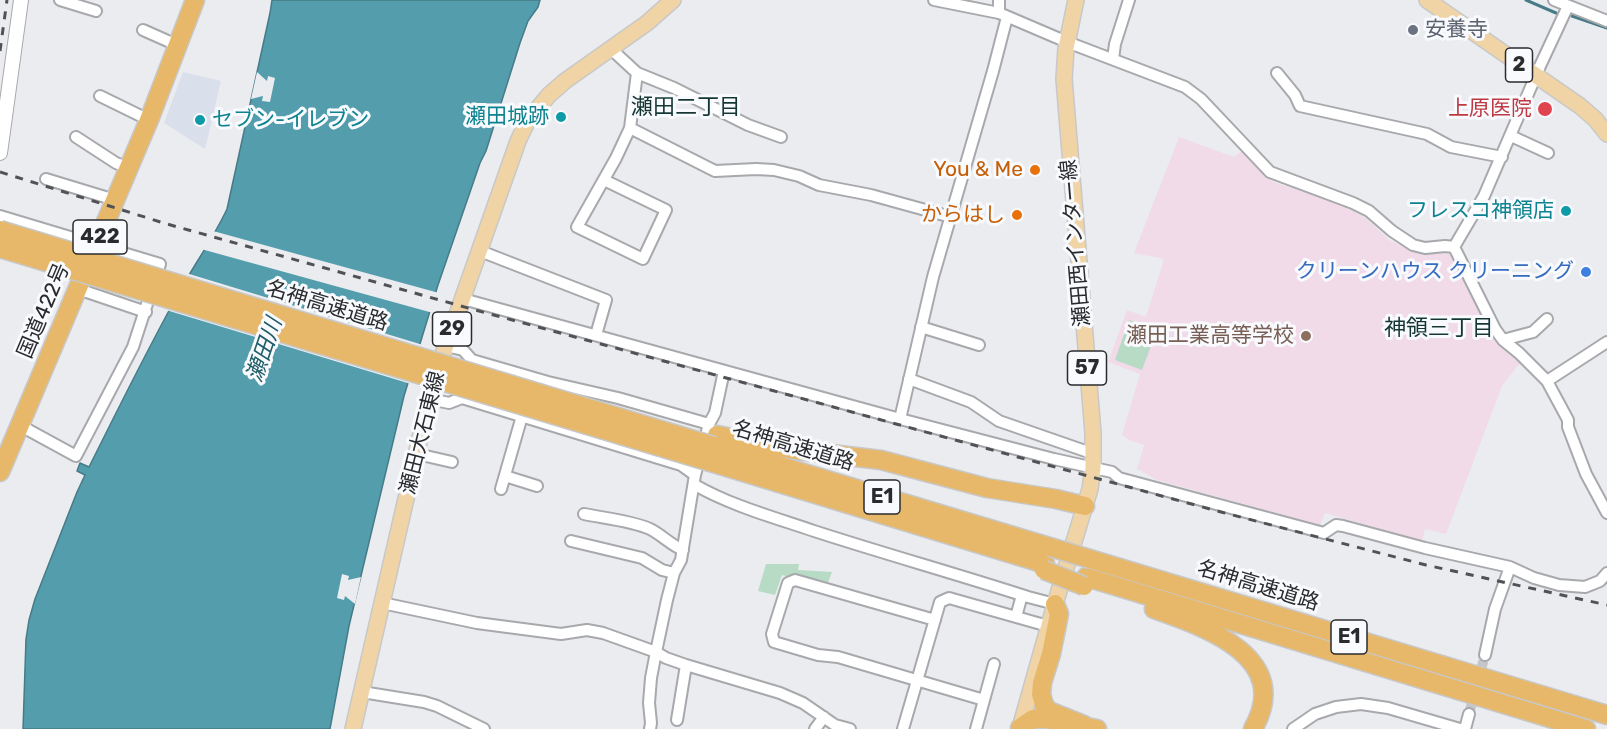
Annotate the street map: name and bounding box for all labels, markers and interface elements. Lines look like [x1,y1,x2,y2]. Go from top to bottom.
place label: 安養寺 [1425,17,1488,43]
marker: 安養寺 [1406,23,1420,37]
road number: 2 [1506,48,1532,82]
district label: 瀬田二丁目 [631,95,741,121]
place label: 上原医院 [1448,96,1532,122]
marker: 上原医院 [1536,100,1554,118]
place label: 瀬田城跡 [465,104,549,130]
place label: セブン-イレブン [212,107,369,133]
marker: 瀬田城跡 [554,110,568,124]
marker: セブン-イレブン [193,113,207,127]
place label: You & Me [933,157,1023,183]
street label: 瀬田西インター線 [1056,158,1096,328]
marker: You & Me [1028,163,1042,177]
place label: フレスコ神領店 [1407,198,1554,224]
place label: からはし [921,202,1005,228]
marker: フレスコ神領店 [1559,204,1573,218]
marker: からはし [1010,208,1024,222]
road number: 422 [73,220,127,254]
place label: クリーンハウス クリーニング [1296,259,1574,285]
street label: 国道422号 [13,260,75,362]
marker: クリーンハウス クリーニング [1579,265,1593,279]
street label: 名神高速道路 [263,276,391,336]
road number: 29 [432,312,472,346]
water label: 瀬田川 [242,315,288,385]
district label: 神領三丁目 [1384,316,1494,342]
place label: 瀬田工業高等学校 [1126,323,1294,349]
marker: 瀬田工業高等学校 [1299,329,1313,343]
road number: 57 [1068,351,1106,385]
street label: 瀬田大石東線 [396,369,450,497]
street label: 名神高速道路 [729,416,857,476]
road number: E1 [864,480,900,514]
street label: 名神高速道路 [1194,556,1322,616]
road number: E1 [1331,620,1367,654]

